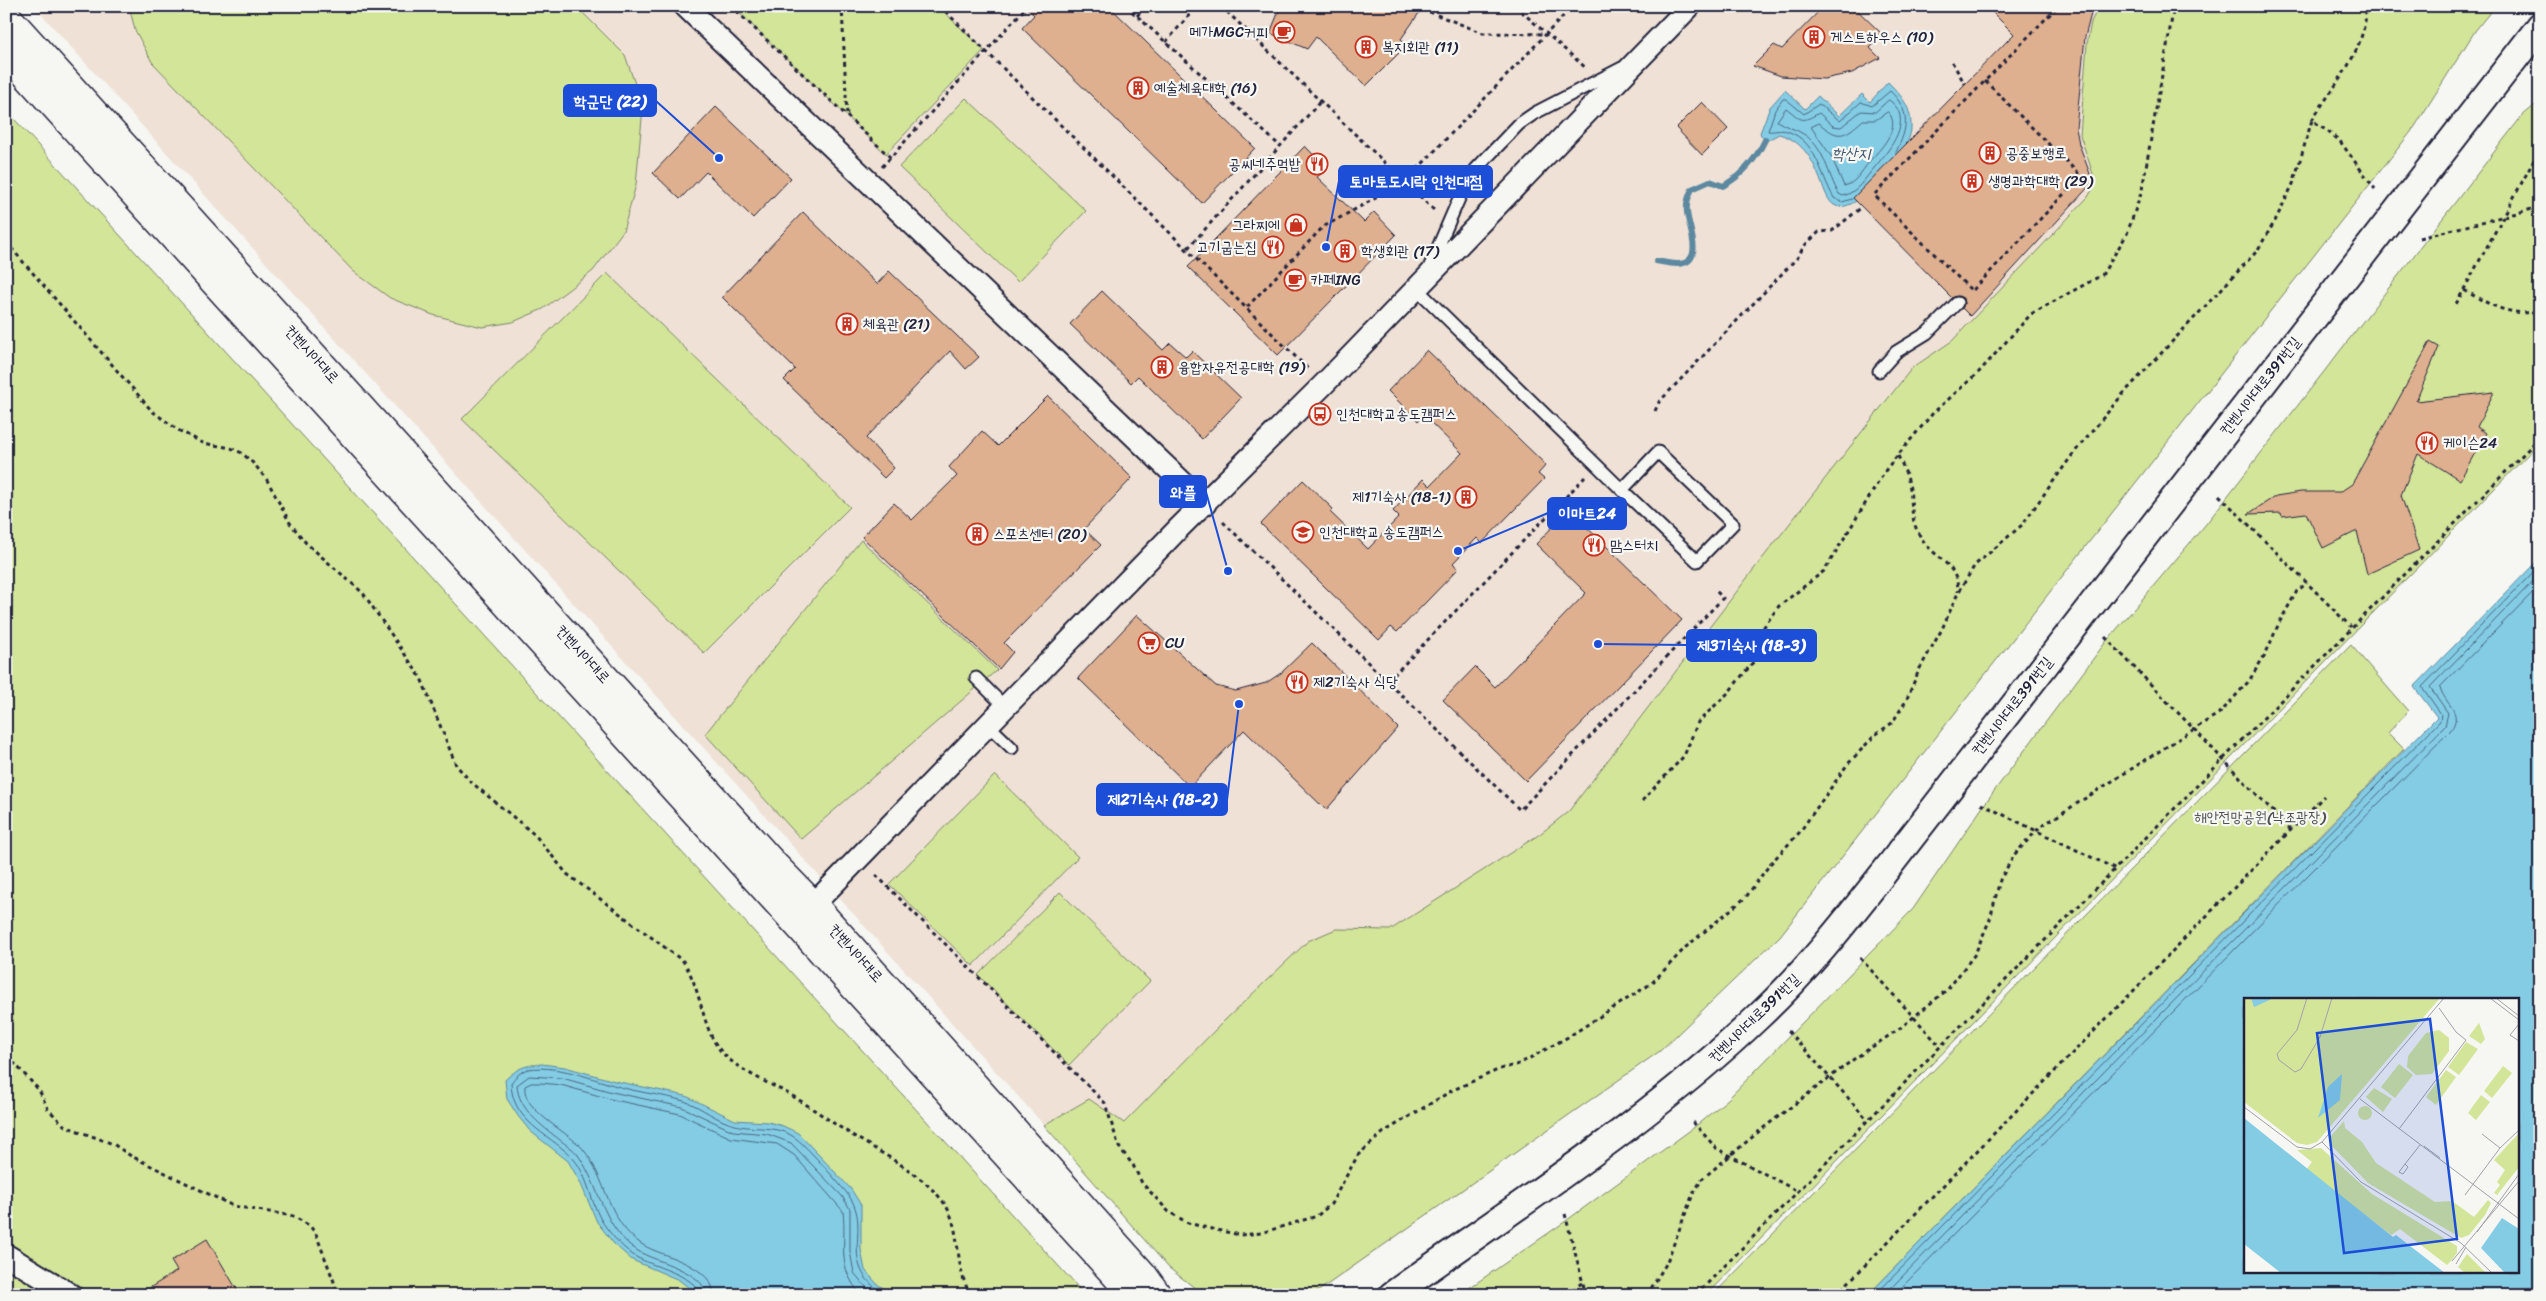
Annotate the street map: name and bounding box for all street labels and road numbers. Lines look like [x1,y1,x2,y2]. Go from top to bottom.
street label: 컨벤시아대로 [278,318,346,390]
street label: 컨벤시아대로391번길 [2213,331,2307,441]
street label: 컨벤시아대로 [549,618,617,690]
street label: 컨벤시아대로391번길 [1965,651,2059,761]
street label: 컨벤시아대로 [822,917,890,989]
street label: 컨벤시아대로391번길 [1702,967,1806,1069]

